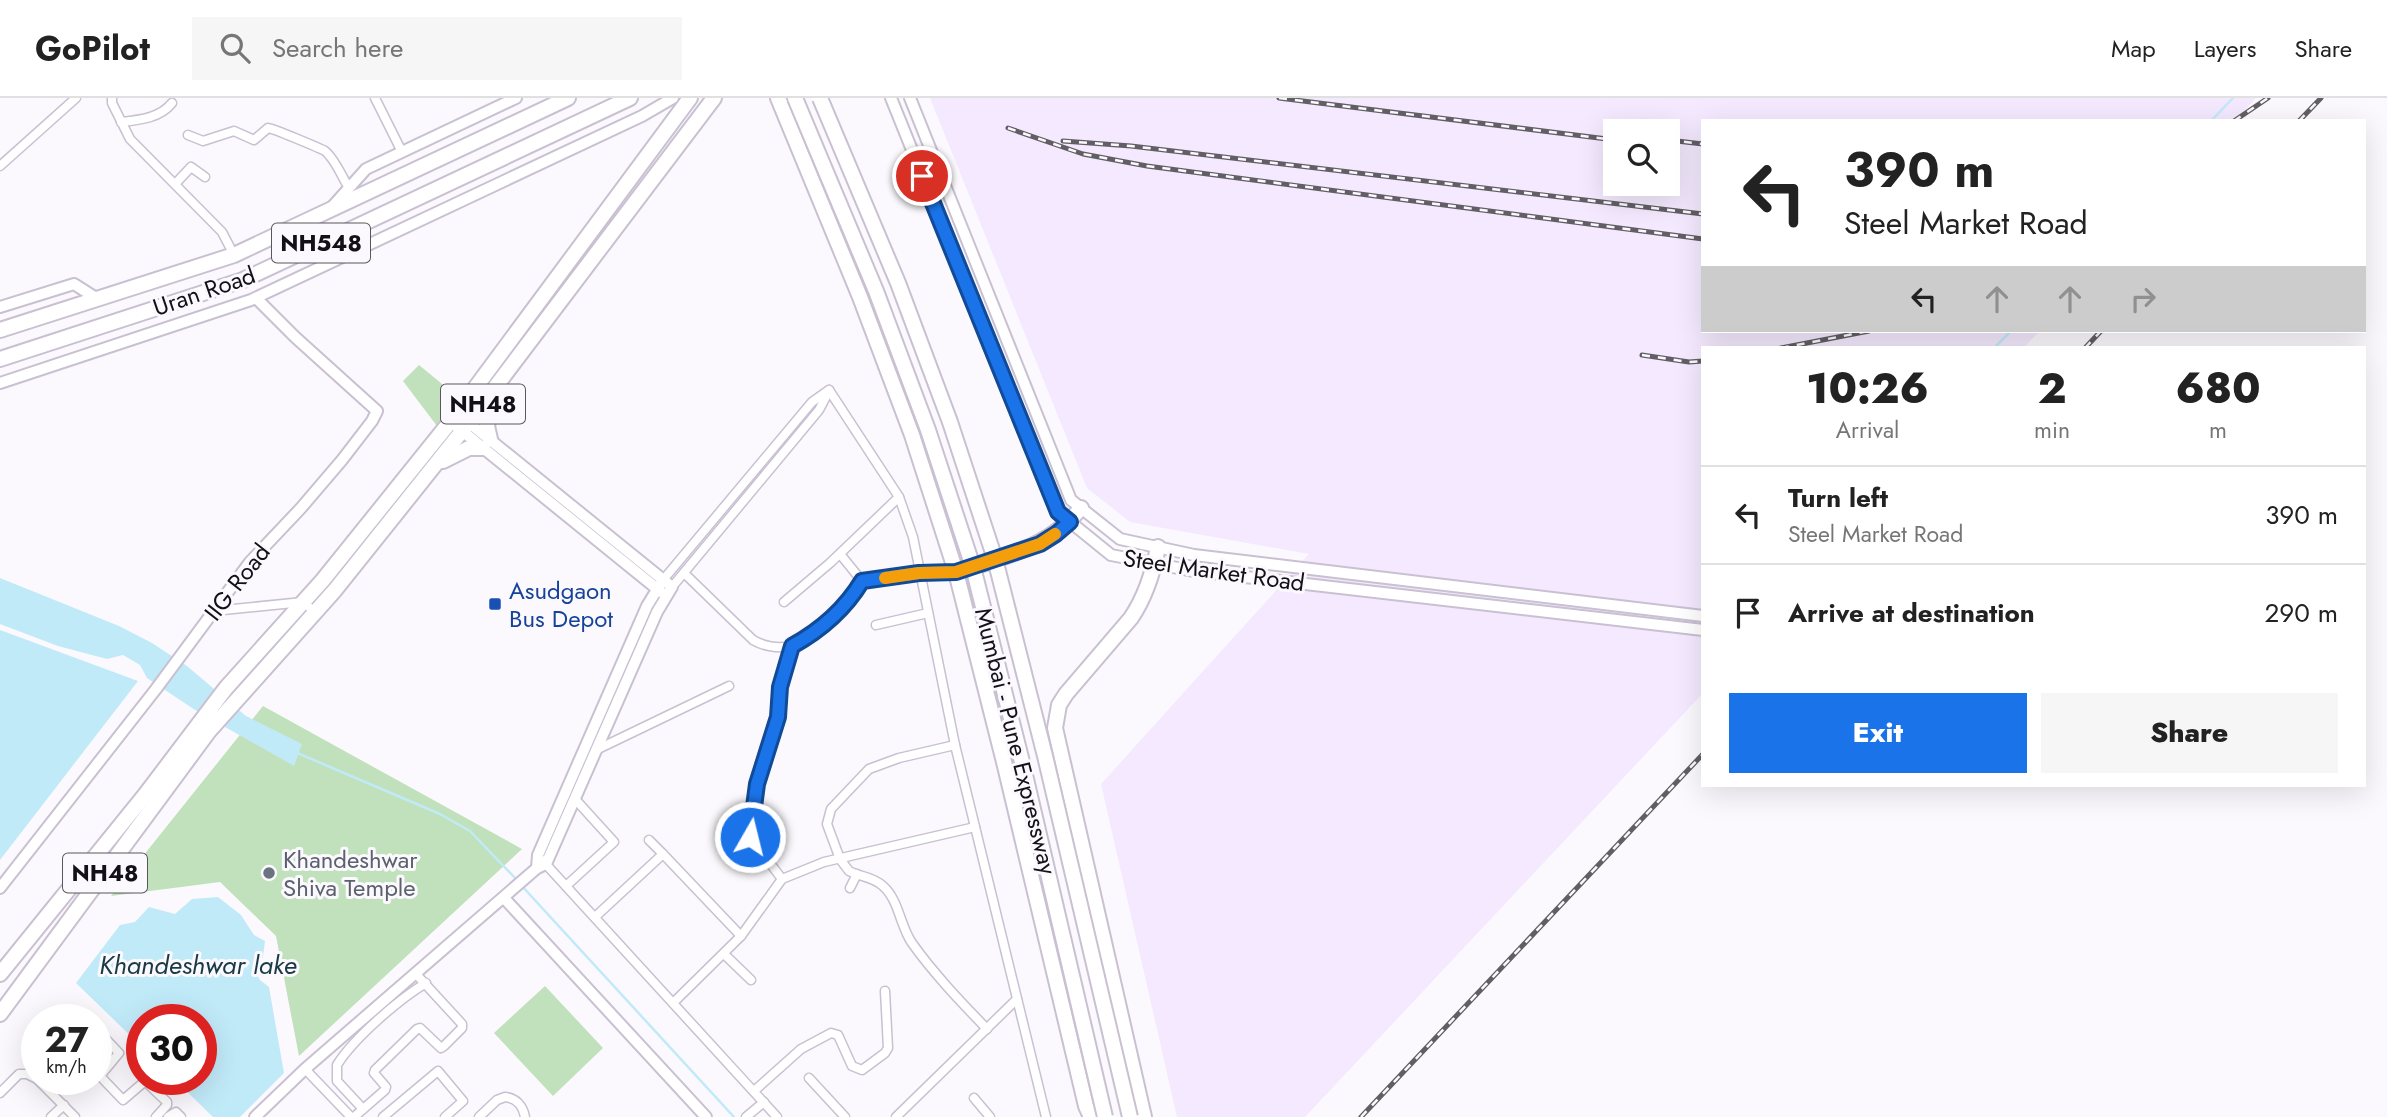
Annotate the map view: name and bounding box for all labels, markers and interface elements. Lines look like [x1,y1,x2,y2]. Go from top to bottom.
search box [192,17,682,80]
text: GoPilot [35,25,150,72]
icon: search [216,29,254,67]
text: Search here [272,29,403,67]
text: Map [2111,31,2156,66]
text: Layers [2194,31,2256,66]
text: Share [2294,31,2352,66]
map controls [1603,119,1680,196]
button: search [1603,119,1680,196]
text: 390 m [1844,135,1995,205]
pin [892,146,952,206]
icon: left [1729,147,1820,238]
icon: arrive [903,157,941,195]
text: Steel Market Road [1844,200,2088,246]
road number: NH548 [272,224,370,262]
street label: Uran Road [148,257,260,325]
icon: left [1905,280,1943,318]
icon: ahead [1978,280,2016,318]
icon: ahead [2051,280,2089,318]
icon: right [2124,280,2162,318]
text: 10:26 [1806,358,1929,419]
text: 2 [2038,358,2066,419]
text: 680 [2175,358,2261,419]
road number: NH48 [441,384,525,424]
text: Arrival [1836,413,1899,447]
text: min [2034,413,2070,447]
text: m [2209,413,2227,447]
text: Turn left [1788,479,1888,517]
icon: left [1729,496,1767,534]
text: 390 m [2265,496,2338,534]
text: Steel Market Road [1788,517,1963,551]
street label: IIG Road [196,536,278,628]
street label: Steel Market Road [1121,540,1307,600]
place label: Asudgaon Bus Depot [509,573,613,636]
icon: arrive [1729,594,1767,632]
text: Arrive at destination [1788,594,2035,632]
text: 290 m [2265,594,2338,632]
marker: Asudgaon Bus Depot [487,596,503,612]
street label: Mumbai - Pune Expressway [966,604,1066,878]
button: Exit [1729,693,2027,773]
button: Share [2041,693,2338,773]
position arrow [713,800,787,874]
place label: Khandeshwar Shiva Temple [283,842,418,905]
road number: NH48 [63,853,147,892]
marker: Khandeshwar Shiva Temple [261,865,277,881]
water label: Khandeshwar lake [99,946,297,984]
speed limit sign: 30 [126,1004,217,1095]
text: 27 [44,1015,89,1065]
text: km/h [46,1054,87,1080]

